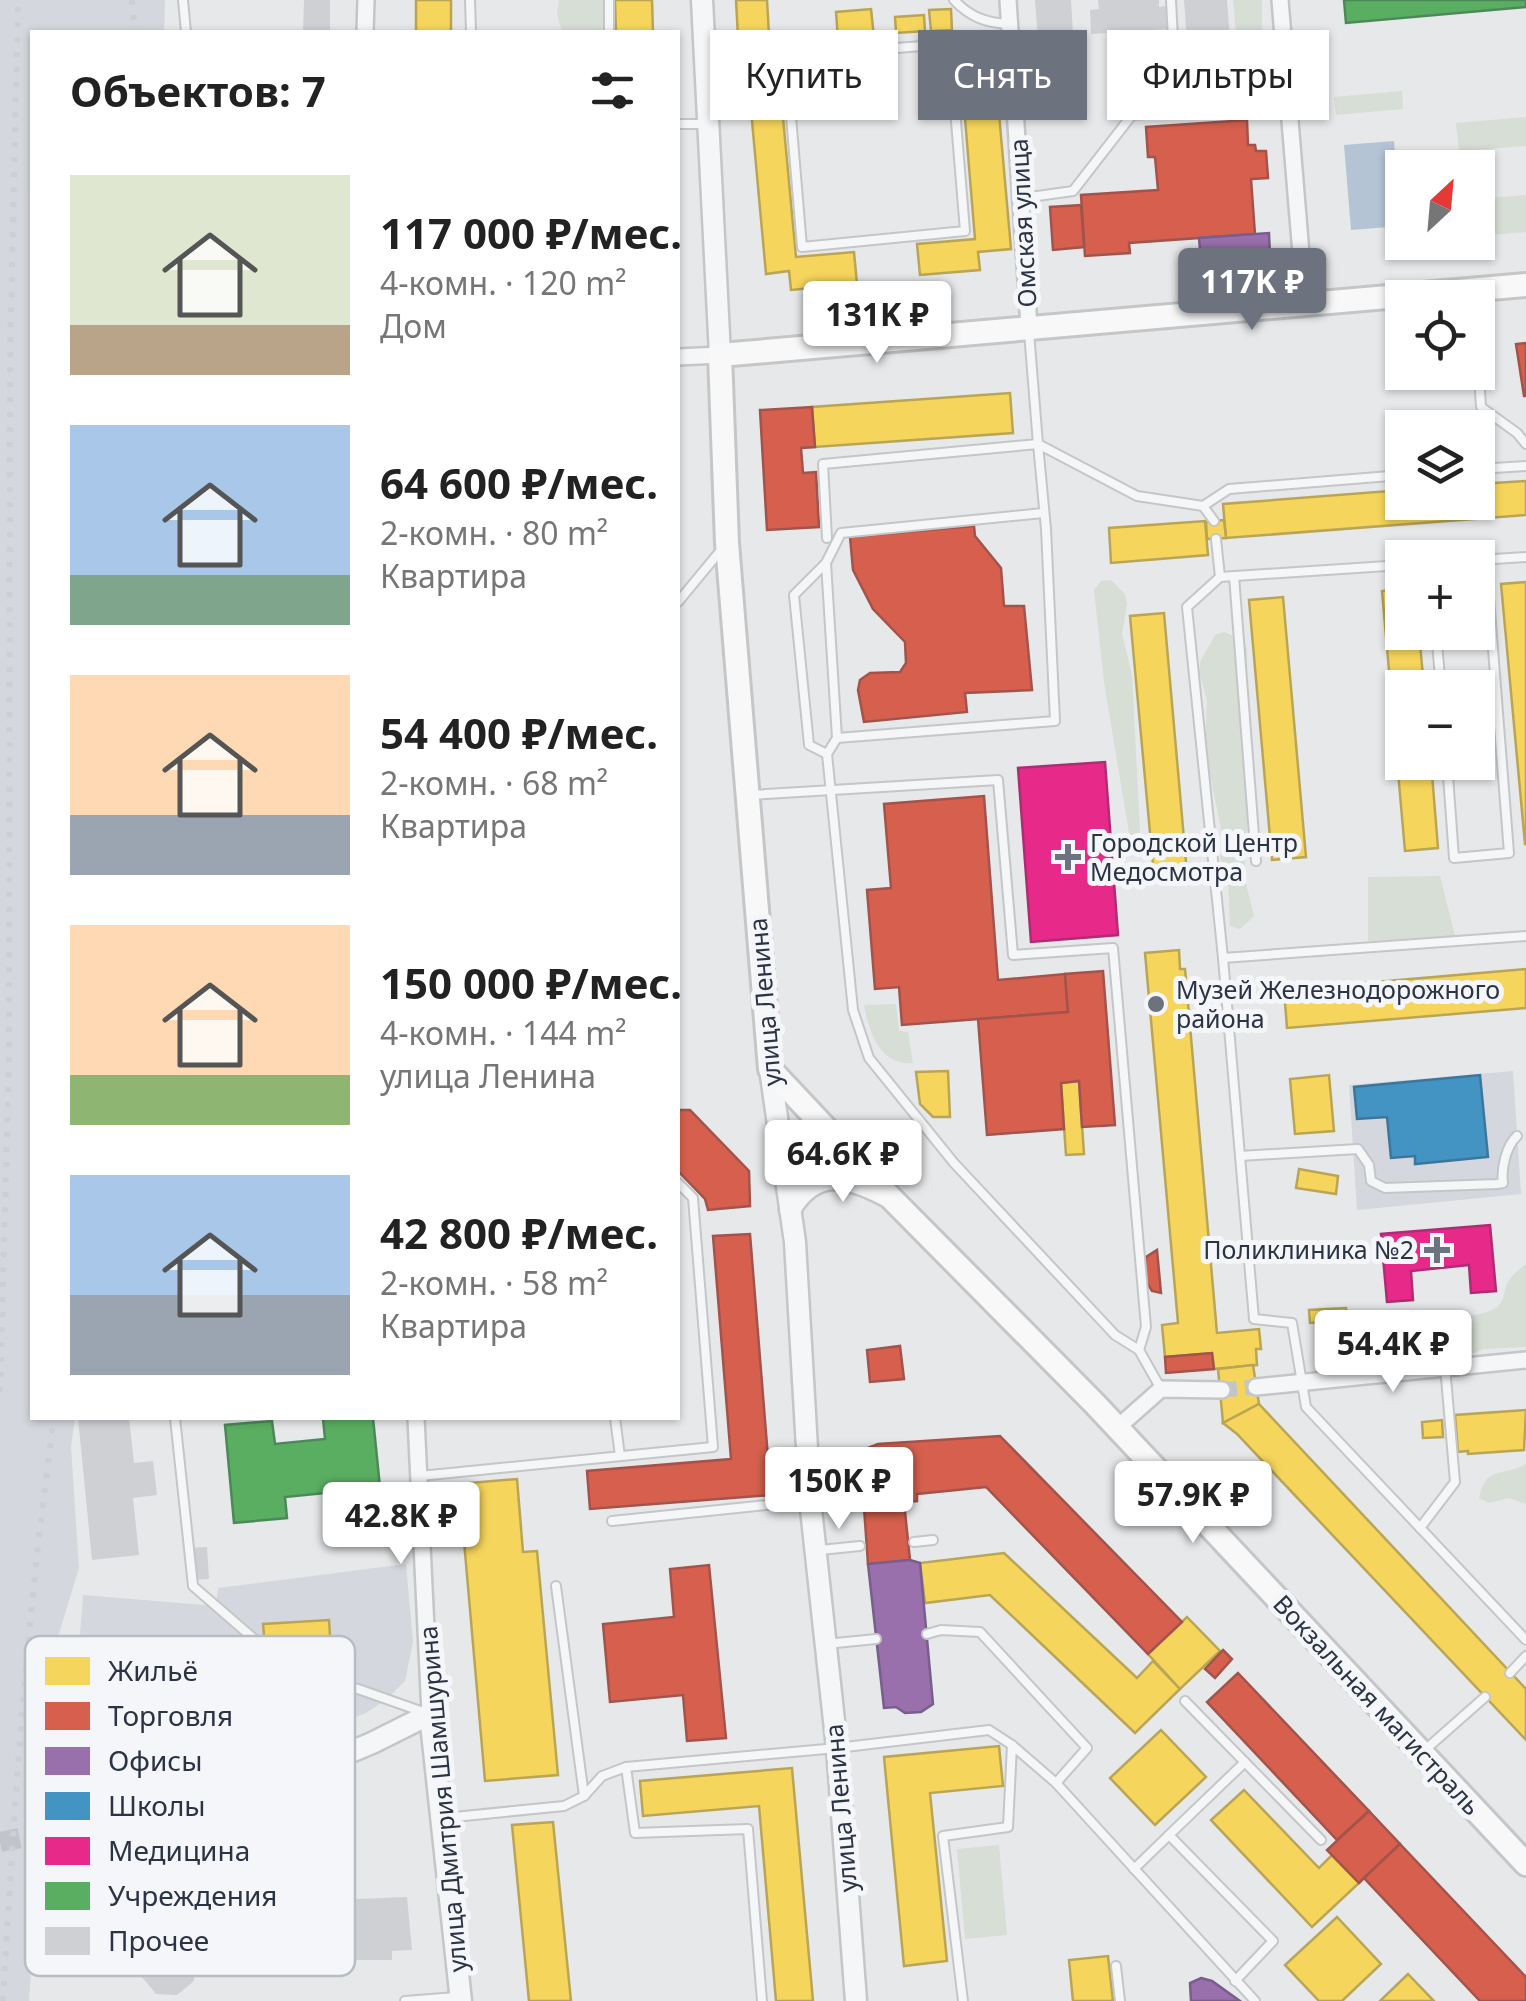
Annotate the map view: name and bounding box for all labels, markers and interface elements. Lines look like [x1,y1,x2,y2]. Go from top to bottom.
chip: Купить [710,30,898,120]
chip: Снять [918,30,1087,120]
chip: Фильтры [1107,30,1329,120]
text: Объектов: 7 [70,62,326,119]
icon: filters [585,63,640,118]
street label: Омская улица [1001,138,1043,308]
north arrow [1385,150,1495,260]
map controls [1385,150,1495,780]
text: 117 000 ₽/мес. [380,204,682,261]
icon: home [150,215,270,335]
pin: 117K ₽ [1171,248,1333,333]
text: 117K ₽ [1200,259,1304,302]
text: 4-комн. · 120 m² [380,261,626,304]
button: locate [1385,280,1495,390]
pin: 131K ₽ [796,281,958,366]
text: 131K ₽ [825,292,929,335]
text: Дом [380,304,447,347]
button: layers [1385,410,1495,520]
text: 64 600 ₽/мес. [380,454,658,511]
icon: home [150,465,270,585]
text: 2-комн. · 80 m² [380,511,608,554]
button: + [1385,540,1495,650]
text: Квартира [380,554,527,597]
button: − [1385,670,1495,780]
text: 54 400 ₽/мес. [380,704,658,761]
icon: home [150,715,270,835]
text: 2-комн. · 68 m² [380,761,608,804]
text: Квартира [380,804,527,847]
place label: Городской Центр Медосмотра [1090,825,1298,888]
marker: Городской Центр Медосмотра [1055,844,1081,870]
street label: улица Ленина [740,917,788,1088]
text: 150 000 ₽/мес. [380,954,682,1011]
icon: home [150,965,270,1085]
place label: Музей Железнодорожного района [1176,972,1500,1035]
marker: Музей Железнодорожного района [1145,993,1167,1015]
text: 4-комн. · 144 m² [380,1011,626,1054]
text: улица Ленина [380,1054,596,1097]
pin: 64.6K ₽ [751,1120,935,1205]
text: 64.6K ₽ [787,1131,899,1174]
text: 42 800 ₽/мес. [380,1204,658,1261]
icon: home [150,1215,270,1335]
place label: Поликлиника №2 [1203,1232,1414,1266]
marker: Поликлиника №2 [1424,1237,1450,1263]
text: 2-комн. · 58 m² [380,1261,608,1304]
text: Квартира [380,1304,527,1347]
pin: 54.4K ₽ [1301,1310,1485,1395]
text: 54.4K ₽ [1337,1321,1449,1364]
pin: 150K ₽ [758,1447,920,1532]
text: 150K ₽ [787,1458,891,1501]
pin: 57.9K ₽ [1101,1461,1285,1546]
text: 57.9K ₽ [1137,1472,1249,1515]
pin: 42.8K ₽ [309,1482,493,1567]
text: 42.8K ₽ [345,1493,457,1536]
street label: Вокзальная магистраль [1266,1587,1489,1822]
street label: улица Дмитрия Шамшурина [410,1624,474,1974]
legend [25,1636,355,1976]
text: Жильё [108,1651,198,1689]
text: Торговля [108,1696,233,1734]
street label: улица Ленина [816,1723,864,1894]
text: Офисы [108,1741,202,1779]
text: Школы [108,1786,206,1824]
text: Медицина [108,1831,250,1869]
text: Учреждения [108,1876,278,1914]
text: Прочее [108,1921,209,1959]

